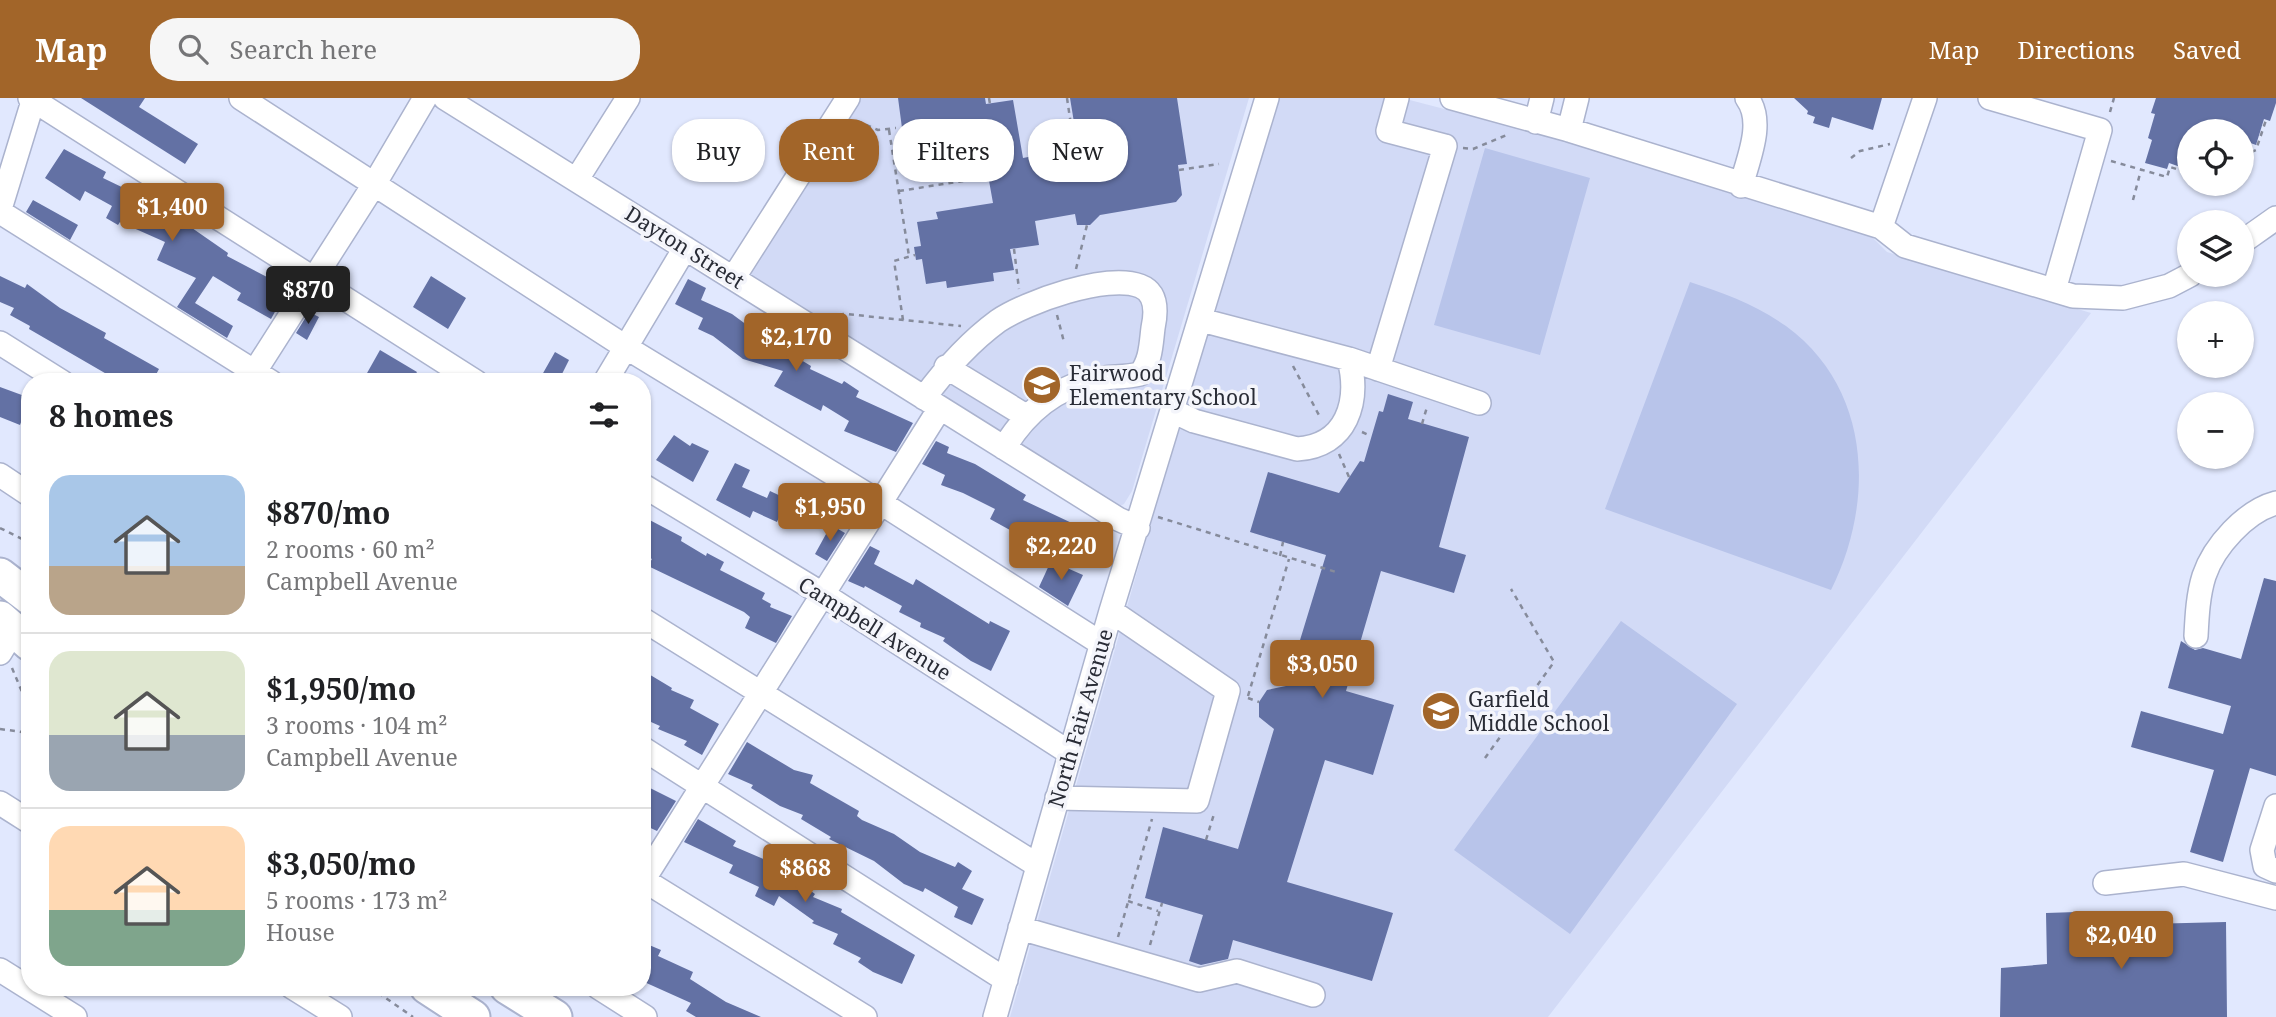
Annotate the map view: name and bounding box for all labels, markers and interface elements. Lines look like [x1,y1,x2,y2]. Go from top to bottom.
search box [150,18,640,81]
text: Map [35,27,108,72]
icon: search [174,30,212,68]
text: Search here [230,31,377,67]
text: Map [1929,33,1980,66]
text: Directions [2018,33,2135,66]
text: Saved [2173,33,2241,66]
chip: Buy [672,119,765,182]
chip: Rent [779,119,879,182]
chip: Filters [893,119,1014,182]
chip: New [1028,119,1128,182]
map controls [2177,119,2254,469]
button: locate [2177,119,2254,196]
pin: $1,400 [115,184,229,243]
text: $1,400 [136,190,208,222]
street label: Dayton Street [620,199,750,295]
button: layers [2177,210,2254,287]
pin: $870 [267,266,349,326]
text: $870 [282,273,334,305]
button: + [2177,301,2254,378]
pin: $2,170 [739,314,853,373]
text: $2,170 [760,320,832,352]
place label: Fairwood Elementary School [1069,359,1257,411]
school or university icon: Fairwood Elementary School [1021,364,1063,406]
button: − [2177,392,2254,469]
text: 8 homes [49,395,173,436]
icon: filters [585,396,623,434]
pin: $1,950 [773,484,887,543]
text: $1,950 [794,490,866,522]
text: $870/mo [266,492,390,533]
icon: home [105,503,189,587]
pin: $2,220 [1004,522,1118,582]
text: $2,220 [1025,529,1097,561]
text: 2 rooms · 60 m² [266,533,435,565]
text: Campbell Avenue [266,565,458,597]
street label: Campbell Avenue [793,570,957,686]
street label: North Fair Avenue [1041,625,1119,811]
pin: $3,050 [1265,640,1379,700]
text: $3,050 [1286,647,1358,679]
text: $1,950/mo [266,668,416,709]
icon: home [105,679,189,763]
place label: Garfield Middle School [1468,685,1610,737]
school or university icon: Garfield Middle School [1420,690,1462,732]
text: 3 rooms · 104 m² [266,709,448,741]
text: Campbell Avenue [266,741,458,773]
text: $3,050/mo [266,843,416,884]
pin: $868 [764,844,846,904]
text: $868 [779,851,831,883]
icon: home [105,854,189,938]
text: 5 rooms · 173 m² [266,884,448,916]
pin: $2,040 [2064,912,2178,971]
text: House [266,916,335,948]
text: $2,040 [2085,918,2157,950]

